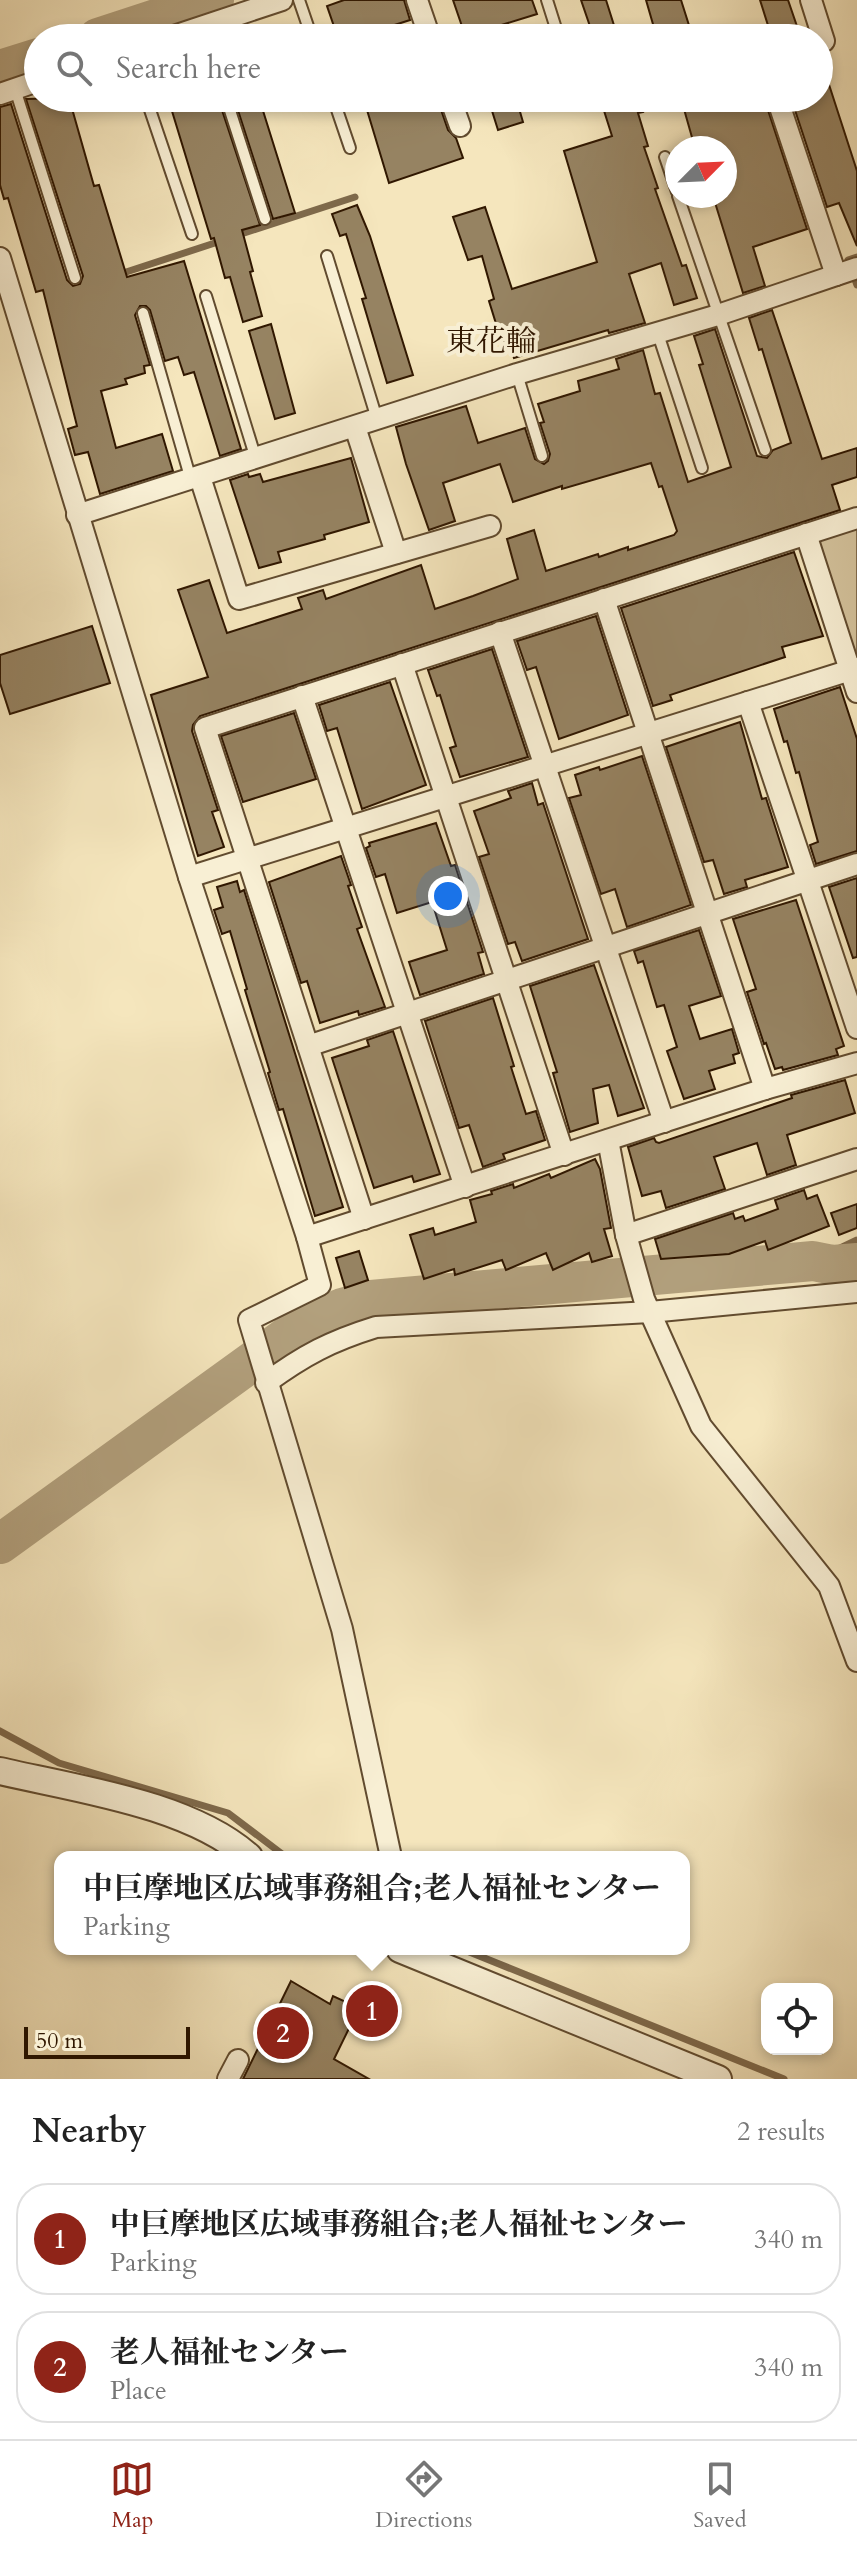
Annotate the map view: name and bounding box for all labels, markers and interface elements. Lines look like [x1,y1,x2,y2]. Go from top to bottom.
search box [24,24,833,112]
icon: search [52,46,96,90]
text: Search here [116,48,261,89]
north arrow [665,136,737,208]
district label: 東花輪 [446,321,536,362]
your location [428,876,468,916]
popup [54,1851,690,1955]
text: 中巨摩地区広域事務組合;老人福祉センター [83,1868,661,1909]
text: Parking [83,1909,170,1944]
pin: 1 [346,1981,398,2041]
map controls [761,1983,833,2055]
button: locate [761,1983,833,2055]
pin: 2 [257,2003,309,2063]
scale bar [24,2023,190,2059]
text: 50 m [36,2026,83,2056]
text: Nearby [32,2108,147,2154]
text: 2 results [737,2114,825,2149]
text: 中巨摩地区広域事務組合;老人福祉センター [110,2204,688,2245]
text: 1 [53,2222,67,2257]
text: 340 m [754,2222,823,2257]
text: Parking [110,2245,197,2280]
text: 老人福祉センター [110,2332,349,2373]
text: 2 [53,2350,67,2385]
text: 340 m [754,2350,823,2385]
text: Place [110,2373,167,2408]
tab: Map [110,2457,154,2535]
tab: Directions [375,2457,472,2535]
tab: Saved [693,2457,747,2535]

